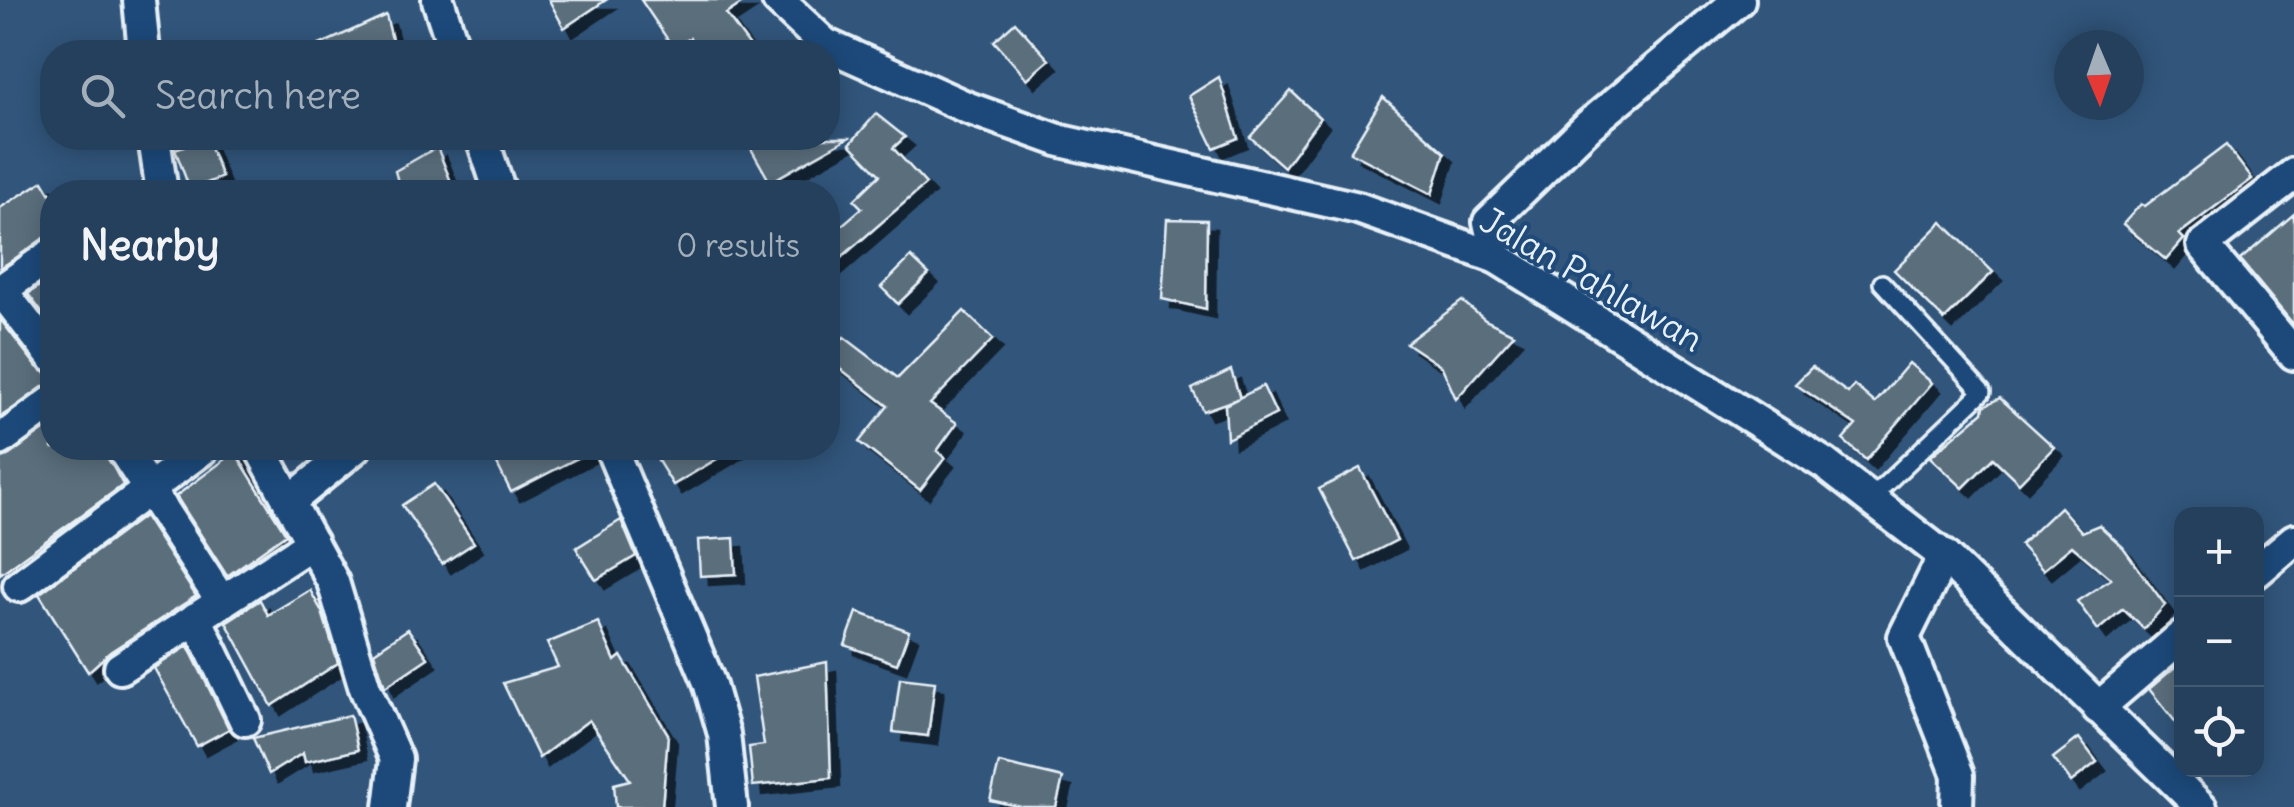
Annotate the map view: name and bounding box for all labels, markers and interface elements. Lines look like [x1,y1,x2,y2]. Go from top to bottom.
north arrow [2054,30,2144,120]
search box [40,40,840,150]
icon: search [75,68,130,123]
text: Search here [155,72,361,119]
street label: Jalan Pahlawan [1473,197,1711,361]
text: Nearby [80,219,219,271]
text: 0 results [676,225,800,266]
map controls [2174,507,2264,777]
button: + [2174,507,2264,597]
button: − [2174,597,2264,687]
button: locate [2174,687,2264,777]

